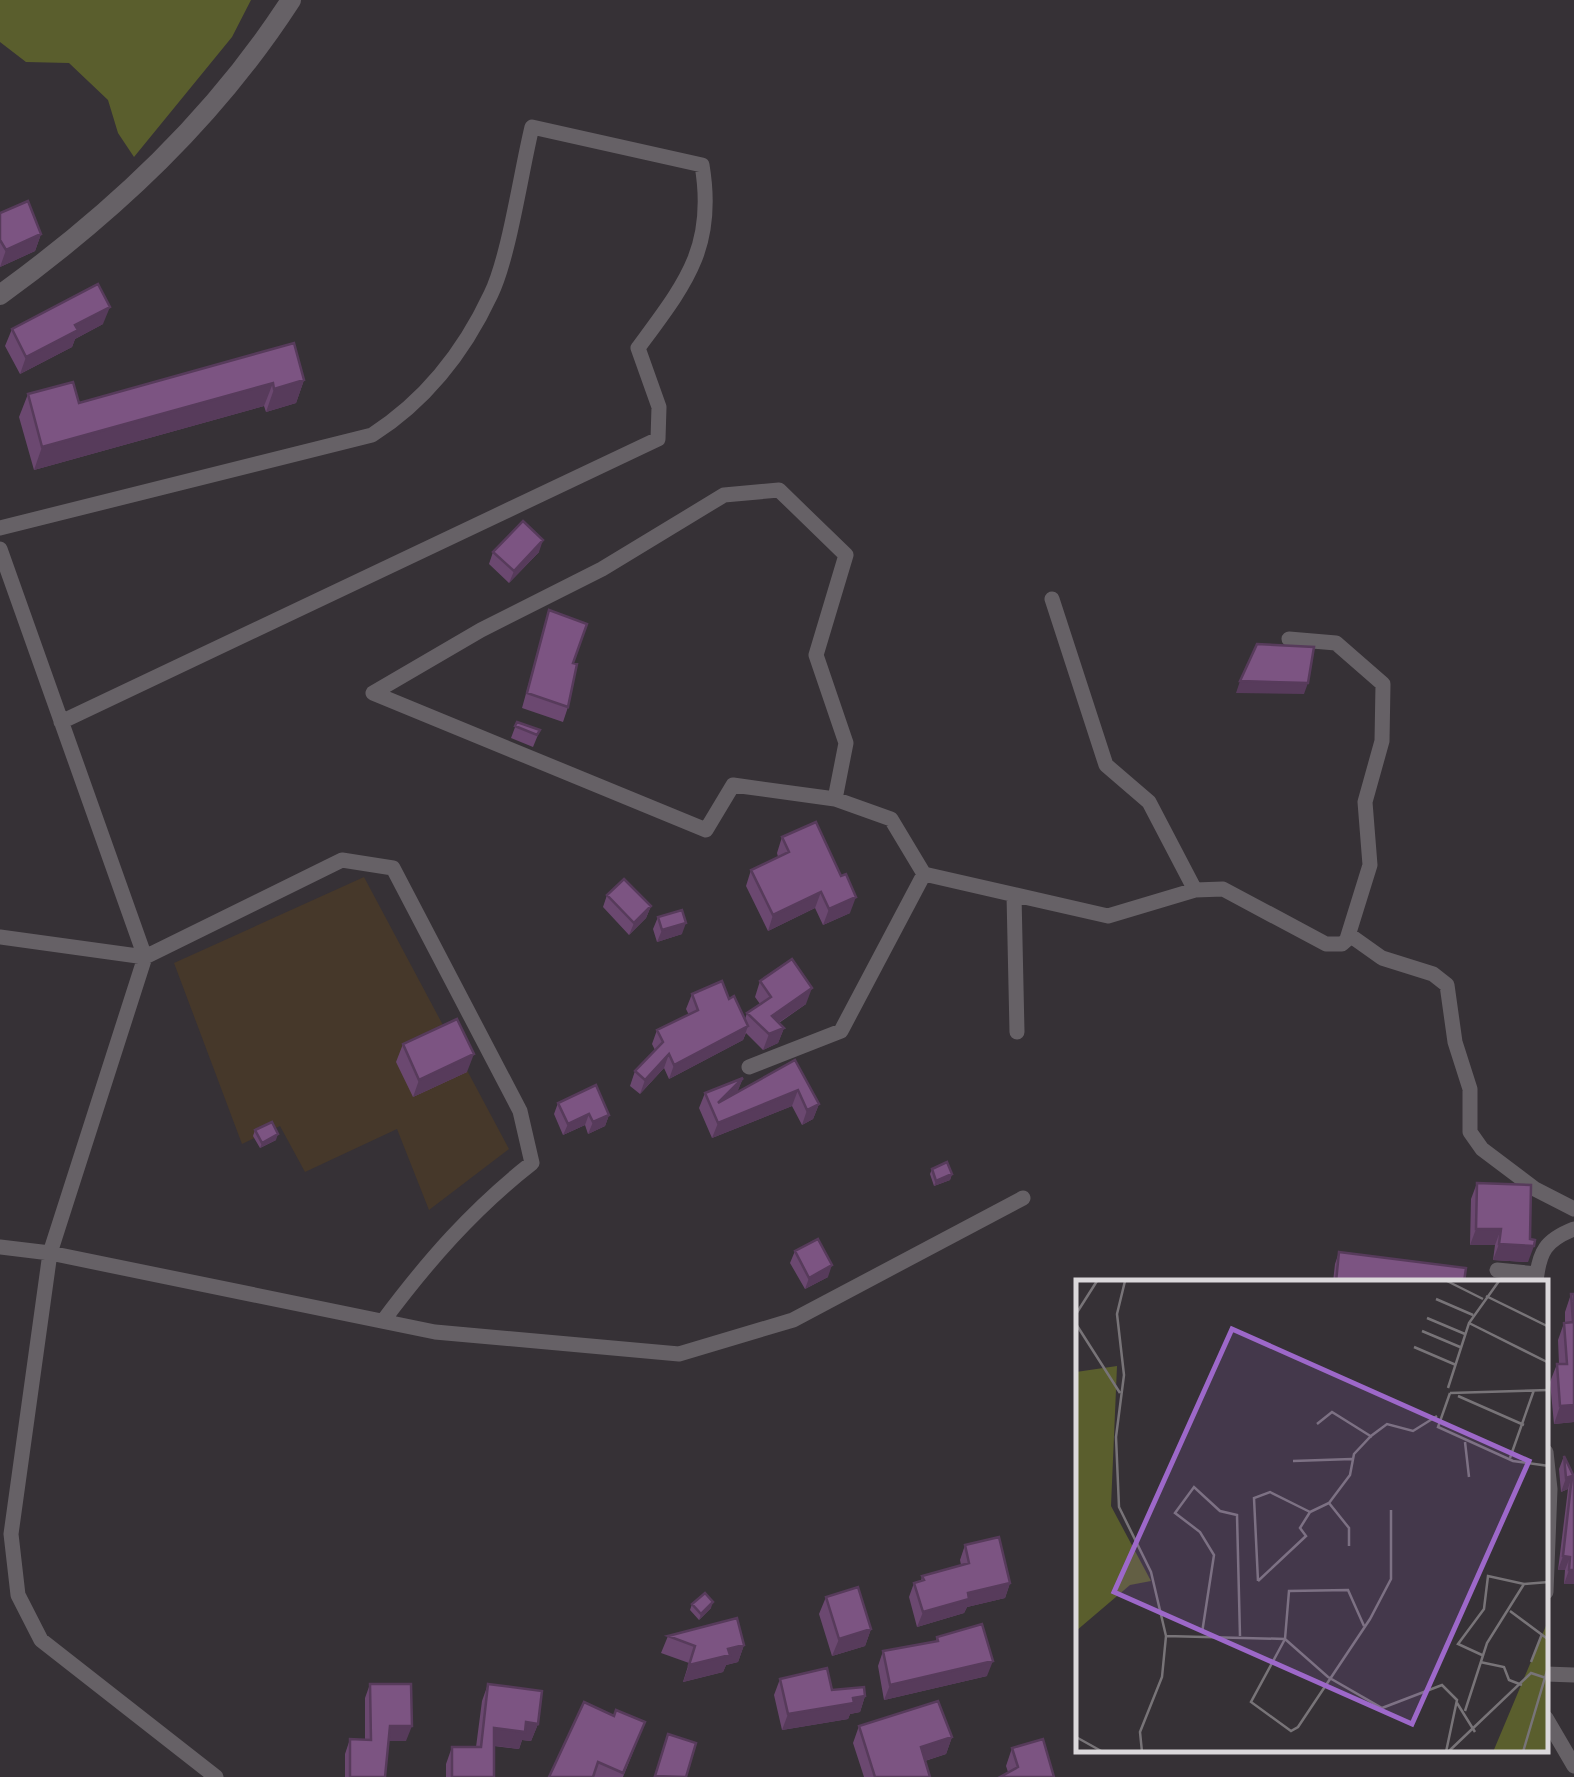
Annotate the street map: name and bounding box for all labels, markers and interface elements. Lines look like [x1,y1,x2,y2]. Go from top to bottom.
inset map [1076,1280,1549,1752]

